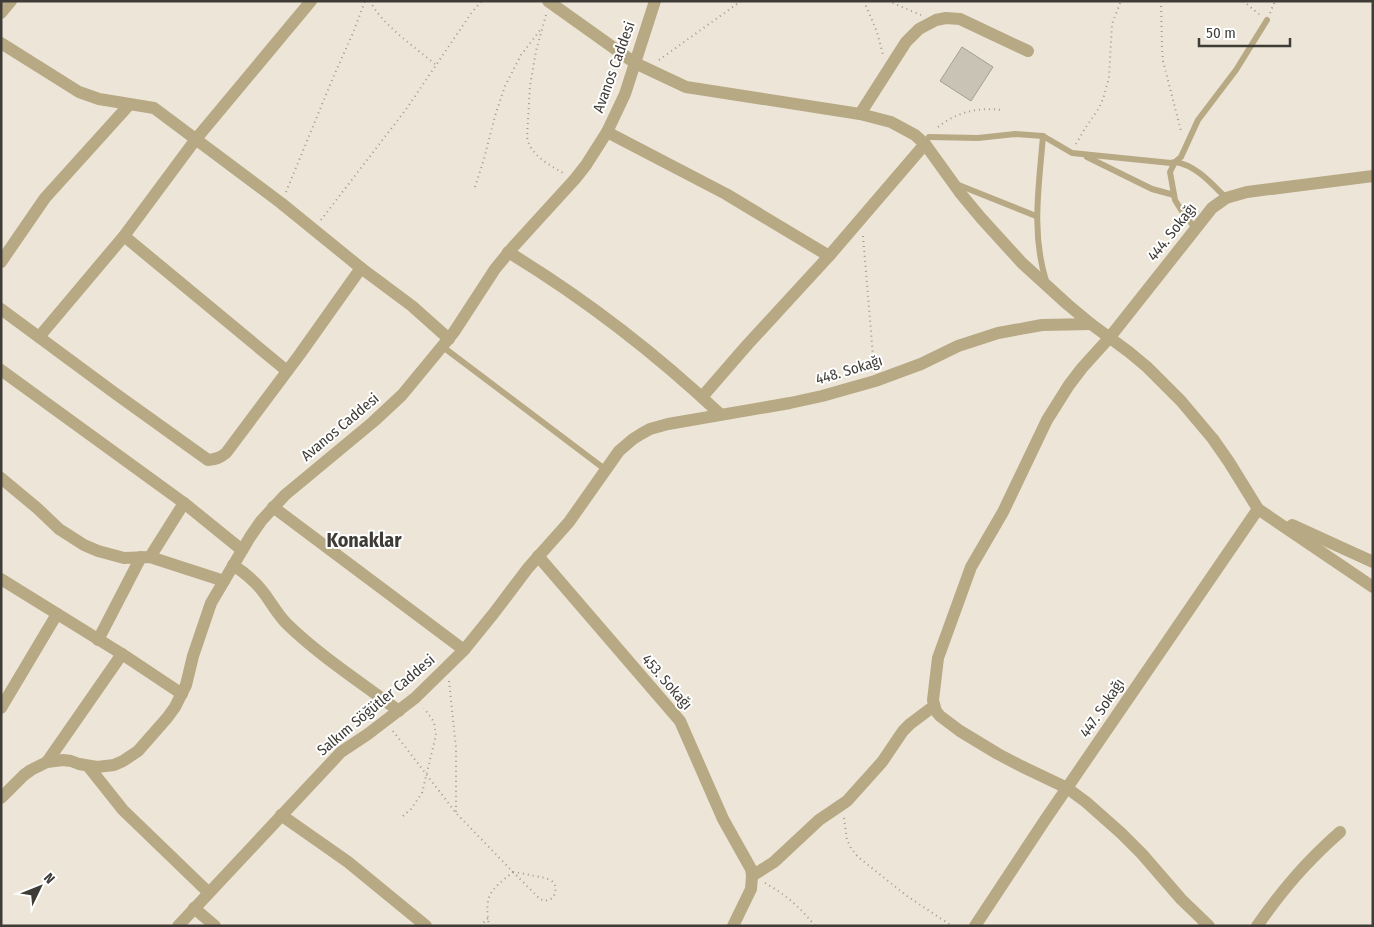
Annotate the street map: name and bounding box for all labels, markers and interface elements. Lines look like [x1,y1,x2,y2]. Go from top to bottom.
scale bar [1199,15,1290,47]
street label: Avanos Caddesi [589,19,639,115]
text: 50 m [1206,24,1236,42]
street label: 444. Sokağı [1144,199,1200,265]
street label: 448. Sokağı [813,351,885,389]
street label: Avanos Caddesi [297,389,383,465]
district label: Konaklar [326,528,402,552]
street label: Salkım Söğütler Caddesi [314,651,438,759]
street label: 453. Sokağı [638,651,696,713]
street label: 447. Sokağı [1076,675,1128,741]
north arrow [15,862,65,912]
text: N [40,870,58,887]

